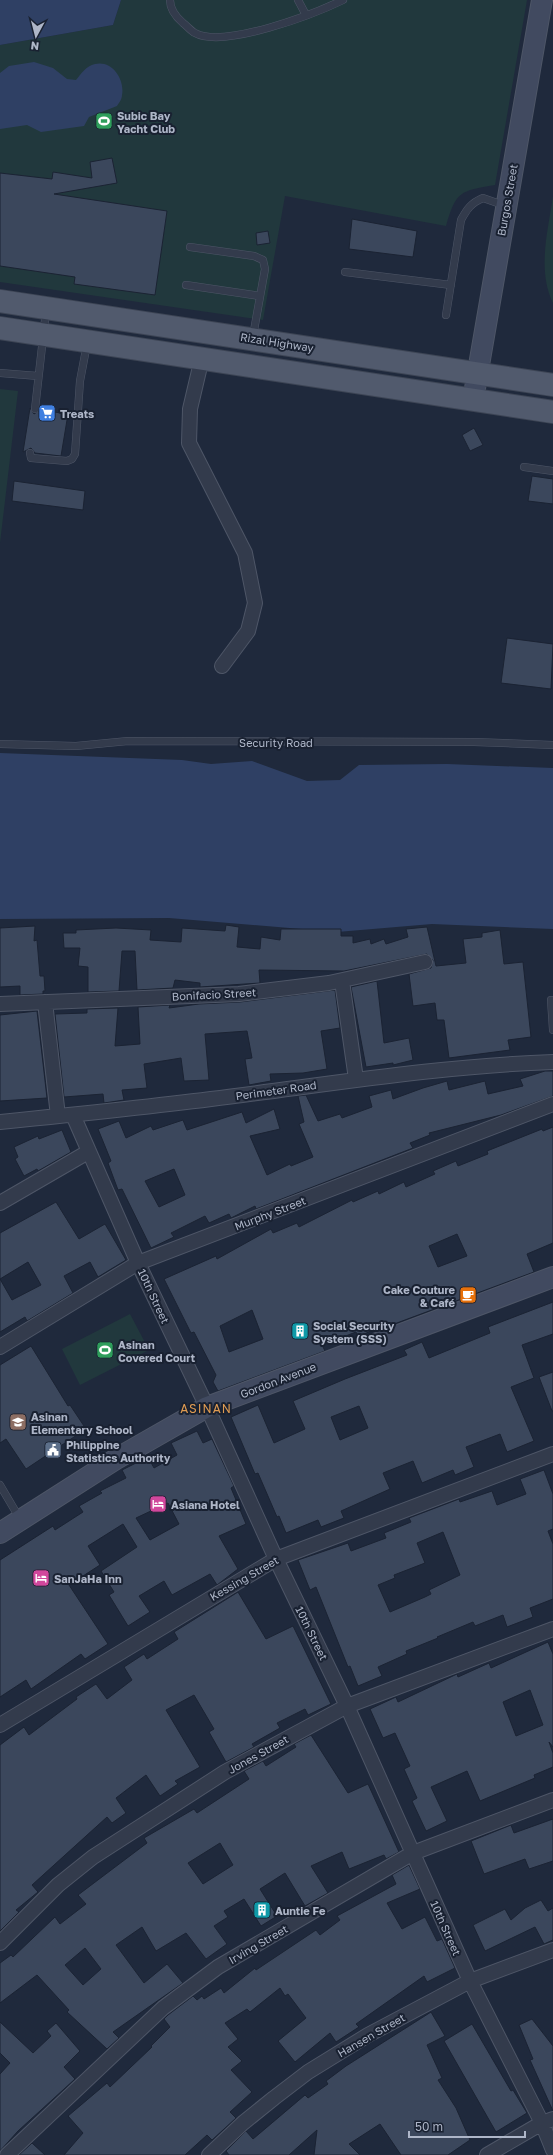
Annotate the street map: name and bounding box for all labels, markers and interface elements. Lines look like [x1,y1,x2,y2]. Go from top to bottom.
north arrow [16,16,56,56]
text: N [30,39,40,53]
place label: Subic Bay Yacht Club [117,109,175,135]
sports icon: Subic Bay Yacht Club [94,111,114,131]
street label: Burgos Street [494,163,520,237]
street label: Rizal Highway [239,330,315,354]
supermarket icon: Treats [37,403,57,423]
place label: Treats [60,407,94,420]
street label: Security Road [239,736,313,749]
street label: Bonifacio Street [171,985,257,1003]
street label: Perimeter Road [235,1078,317,1102]
street label: Murphy Street [233,1193,307,1233]
street label: 10th Street [136,1267,172,1325]
place label: Cake Couture & Café [383,1283,456,1309]
cafe icon: Cake Couture & Café [458,1285,478,1305]
place label: Social Security System (SSS) [313,1319,395,1345]
building icon: Social Security System (SSS) [290,1321,310,1341]
place label: Asinan Covered Court [118,1338,196,1364]
sports icon: Asinan Covered Court [95,1340,115,1360]
street label: Gordon Avenue [238,1360,318,1400]
district label: ASINAN [180,1401,232,1416]
place label: Asinan Elementary School [31,1410,133,1436]
school or university icon: Asinan Elementary School [8,1412,28,1432]
place label: Philippine Statistics Authority [66,1438,171,1464]
public building icon: Philippine Statistics Authority [43,1440,63,1460]
hotel icon: Asiana Hotel [148,1494,168,1514]
place label: Asiana Hotel [171,1498,240,1511]
street label: Kessing Street [207,1553,281,1603]
hotel icon: SanJaHa Inn [31,1568,51,1588]
place label: SanJaHa Inn [54,1572,122,1585]
street label: 10th Street [293,1604,331,1662]
street label: Jones Street [226,1732,290,1776]
street label: 10th Street [428,1899,464,1957]
building icon: Auntie Fe [252,1900,272,1920]
place label: Auntie Fe [275,1904,326,1917]
street label: Irving Street [226,1922,290,1966]
street label: Hansen Street [335,2010,407,2060]
scale bar [409,2113,525,2139]
text: 50 m [415,2119,443,2134]

